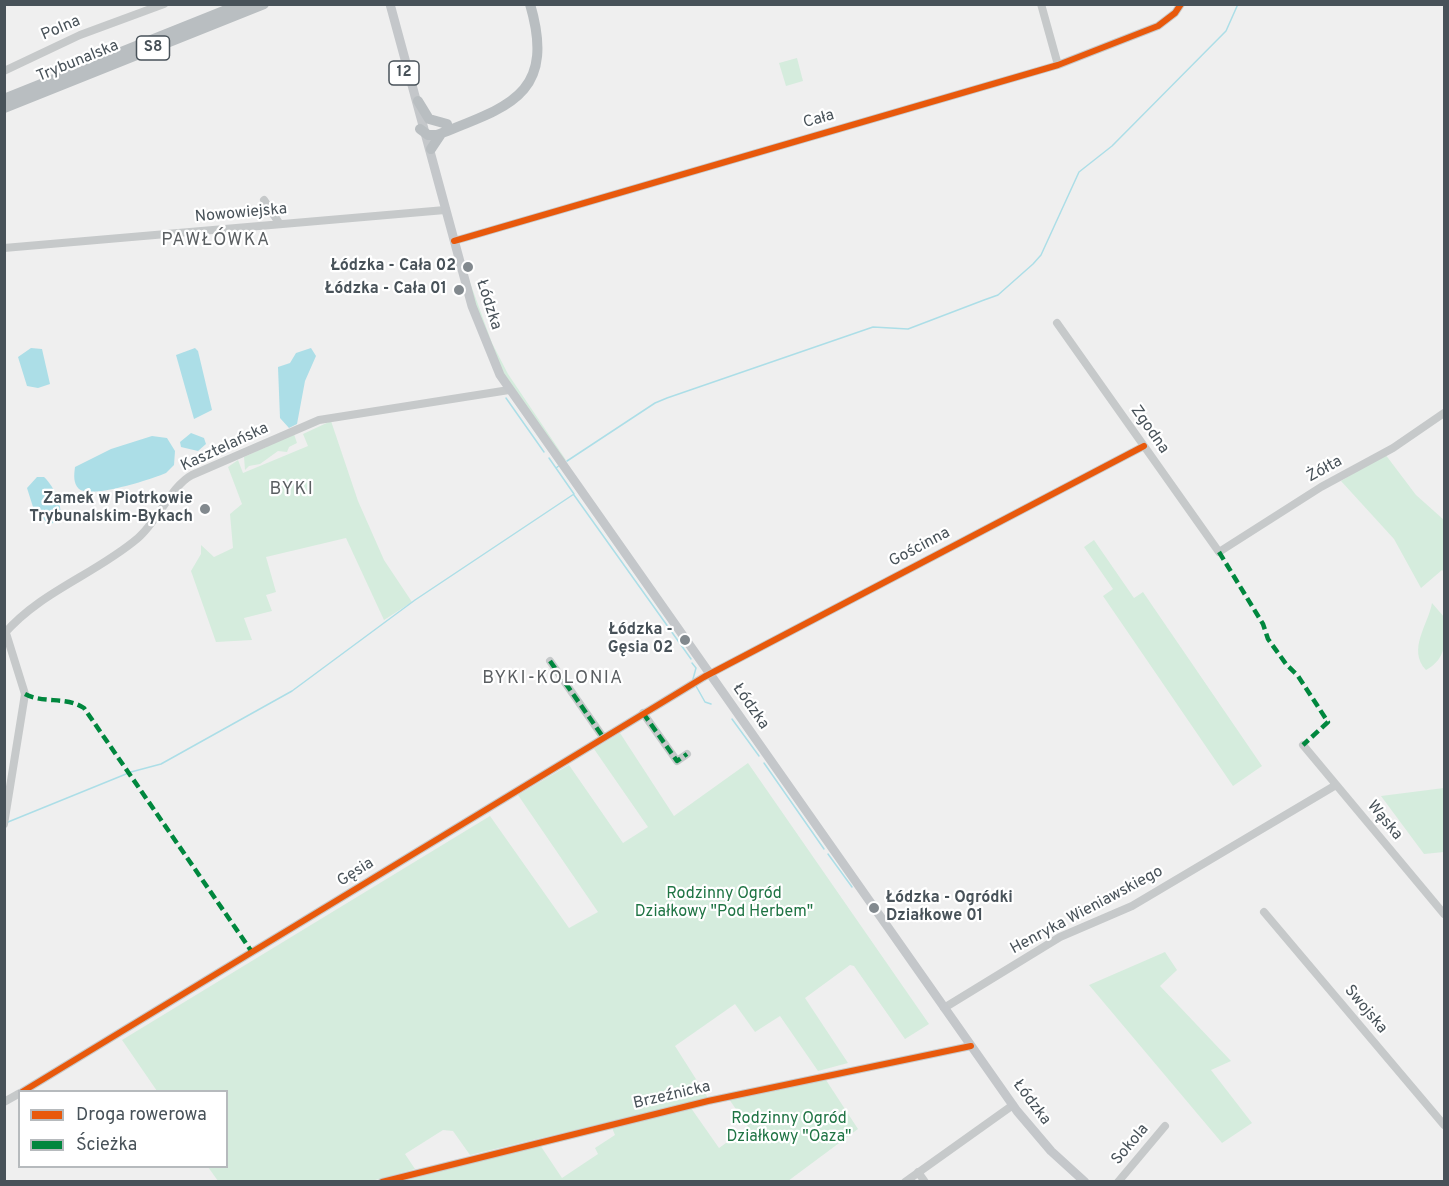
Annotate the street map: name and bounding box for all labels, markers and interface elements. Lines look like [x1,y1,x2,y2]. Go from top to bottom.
street label: Polna [38,12,84,46]
road number: S8 [136,36,170,60]
street label: Trybunalska [34,37,122,87]
road number: 12 [389,61,419,85]
street label: Cała [801,106,837,134]
street label: Nowowiejska [194,200,288,228]
district label: PAWŁÓWKA [161,230,271,252]
place label: Łódzka - Cała 02 [331,257,456,277]
marker: Łódzka - Cała 02 [461,260,475,274]
street label: Łódzka [471,278,505,332]
place label: Łódzka - Cała 01 [325,280,447,300]
marker: Łódzka - Cała 01 [452,283,466,297]
street label: Zgodna [1125,402,1173,458]
street label: Kasztelańska [178,419,272,477]
street label: Żółta [1304,453,1346,487]
district label: BYKI [270,479,314,501]
place label: Zamek w Piotrkowie Trybunalskim-Bykach [29,490,193,528]
marker: Zamek w Piotrkowie Trybunalskim-Bykach [198,502,212,516]
street label: Gościnna [886,524,954,572]
place label: Łódzka - Gęsia 02 [608,621,673,659]
marker: Łódzka - Gęsia 02 [678,633,692,647]
district label: BYKI-KOLONIA [482,668,624,690]
street label: Łódzka [727,680,773,734]
street label: Wąska [1362,797,1406,845]
street label: Gęsia [334,854,378,892]
street label: Henryka Wieniawskiego [1007,863,1167,959]
park label: Rodzinny Ogród Działkowy "Pod Herbem" [635,885,813,923]
place label: Łódzka - Ogródki Działkowe 01 [886,889,1013,927]
marker: Łódzka - Ogródki Działkowe 01 [867,901,881,915]
street label: Swojska [1339,982,1391,1038]
street label: Łódzka [1008,1077,1054,1129]
street label: Brzeźnicka [632,1078,712,1114]
legend [18,1090,228,1168]
text: Droga rowerowa [76,1104,207,1127]
park label: Rodzinny Ogród Działkowy "Oaza" [726,1110,852,1148]
street label: Sokola [1108,1121,1154,1169]
text: Ścieżka [76,1134,137,1157]

